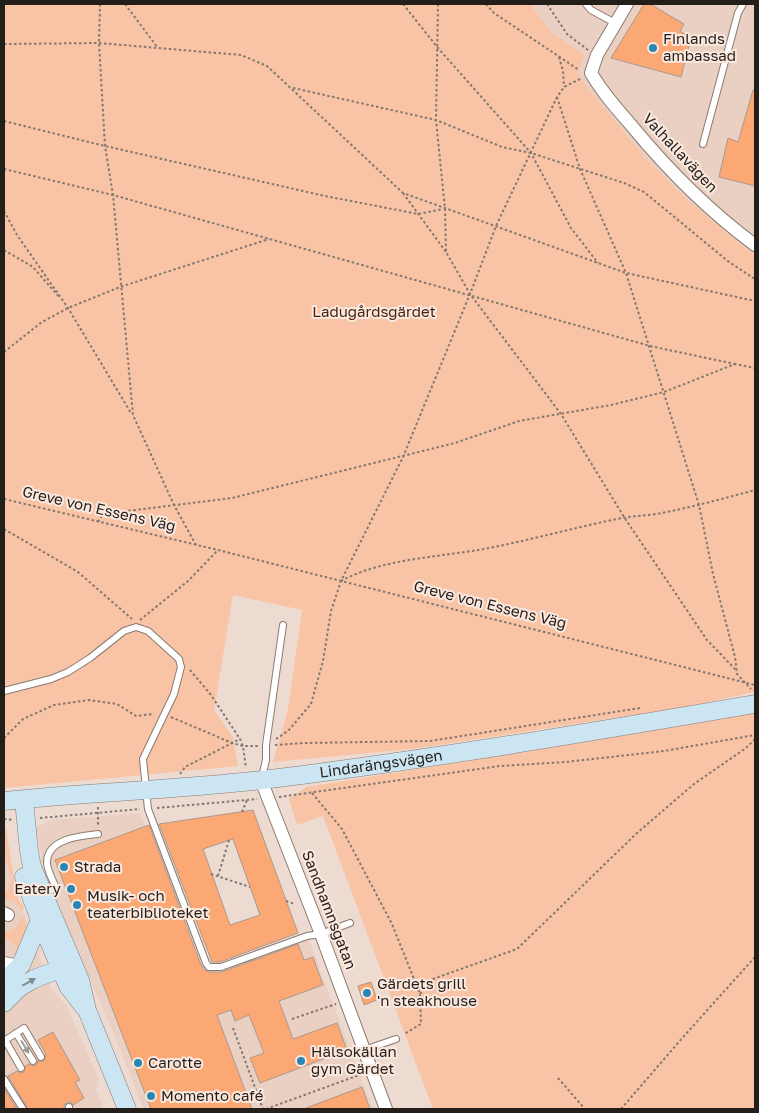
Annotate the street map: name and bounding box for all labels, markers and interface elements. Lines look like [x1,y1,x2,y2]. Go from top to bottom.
place label: Finlands ambassad [663,29,736,64]
marker: Finlands ambassad [647,42,659,54]
street label: Valhallavägen [639,109,722,196]
park label: Ladugårdsgärdet [312,302,436,320]
street label: Greve von Essens Väg [21,482,178,534]
street label: Greve von Essens Väg [412,576,569,632]
street label: Lindarängsvägen [318,745,444,781]
street label: Sandhamnsgatan [299,848,361,972]
place label: Strada [74,857,121,875]
marker: Strada [58,861,70,873]
place label: Eatery [14,879,62,897]
marker: Eatery [65,883,77,895]
place label: Musik- och teaterbiblioteket [87,886,208,921]
marker: Musik- och teaterbiblioteket [71,899,83,911]
place label: Gärdets grill 'n steakhouse [377,974,477,1009]
one-way arrow [22,978,37,986]
marker: Gärdets grill 'n steakhouse [361,987,373,999]
one-way arrow [20,1041,29,1054]
place label: Hälsokällan gym Gärdet [311,1042,397,1077]
place label: Carotte [148,1053,202,1071]
marker: Hälsokällan gym Gärdet [295,1055,307,1067]
marker: Carotte [132,1057,144,1069]
place label: Momento café [161,1086,264,1104]
marker: Momento café [145,1090,157,1102]

